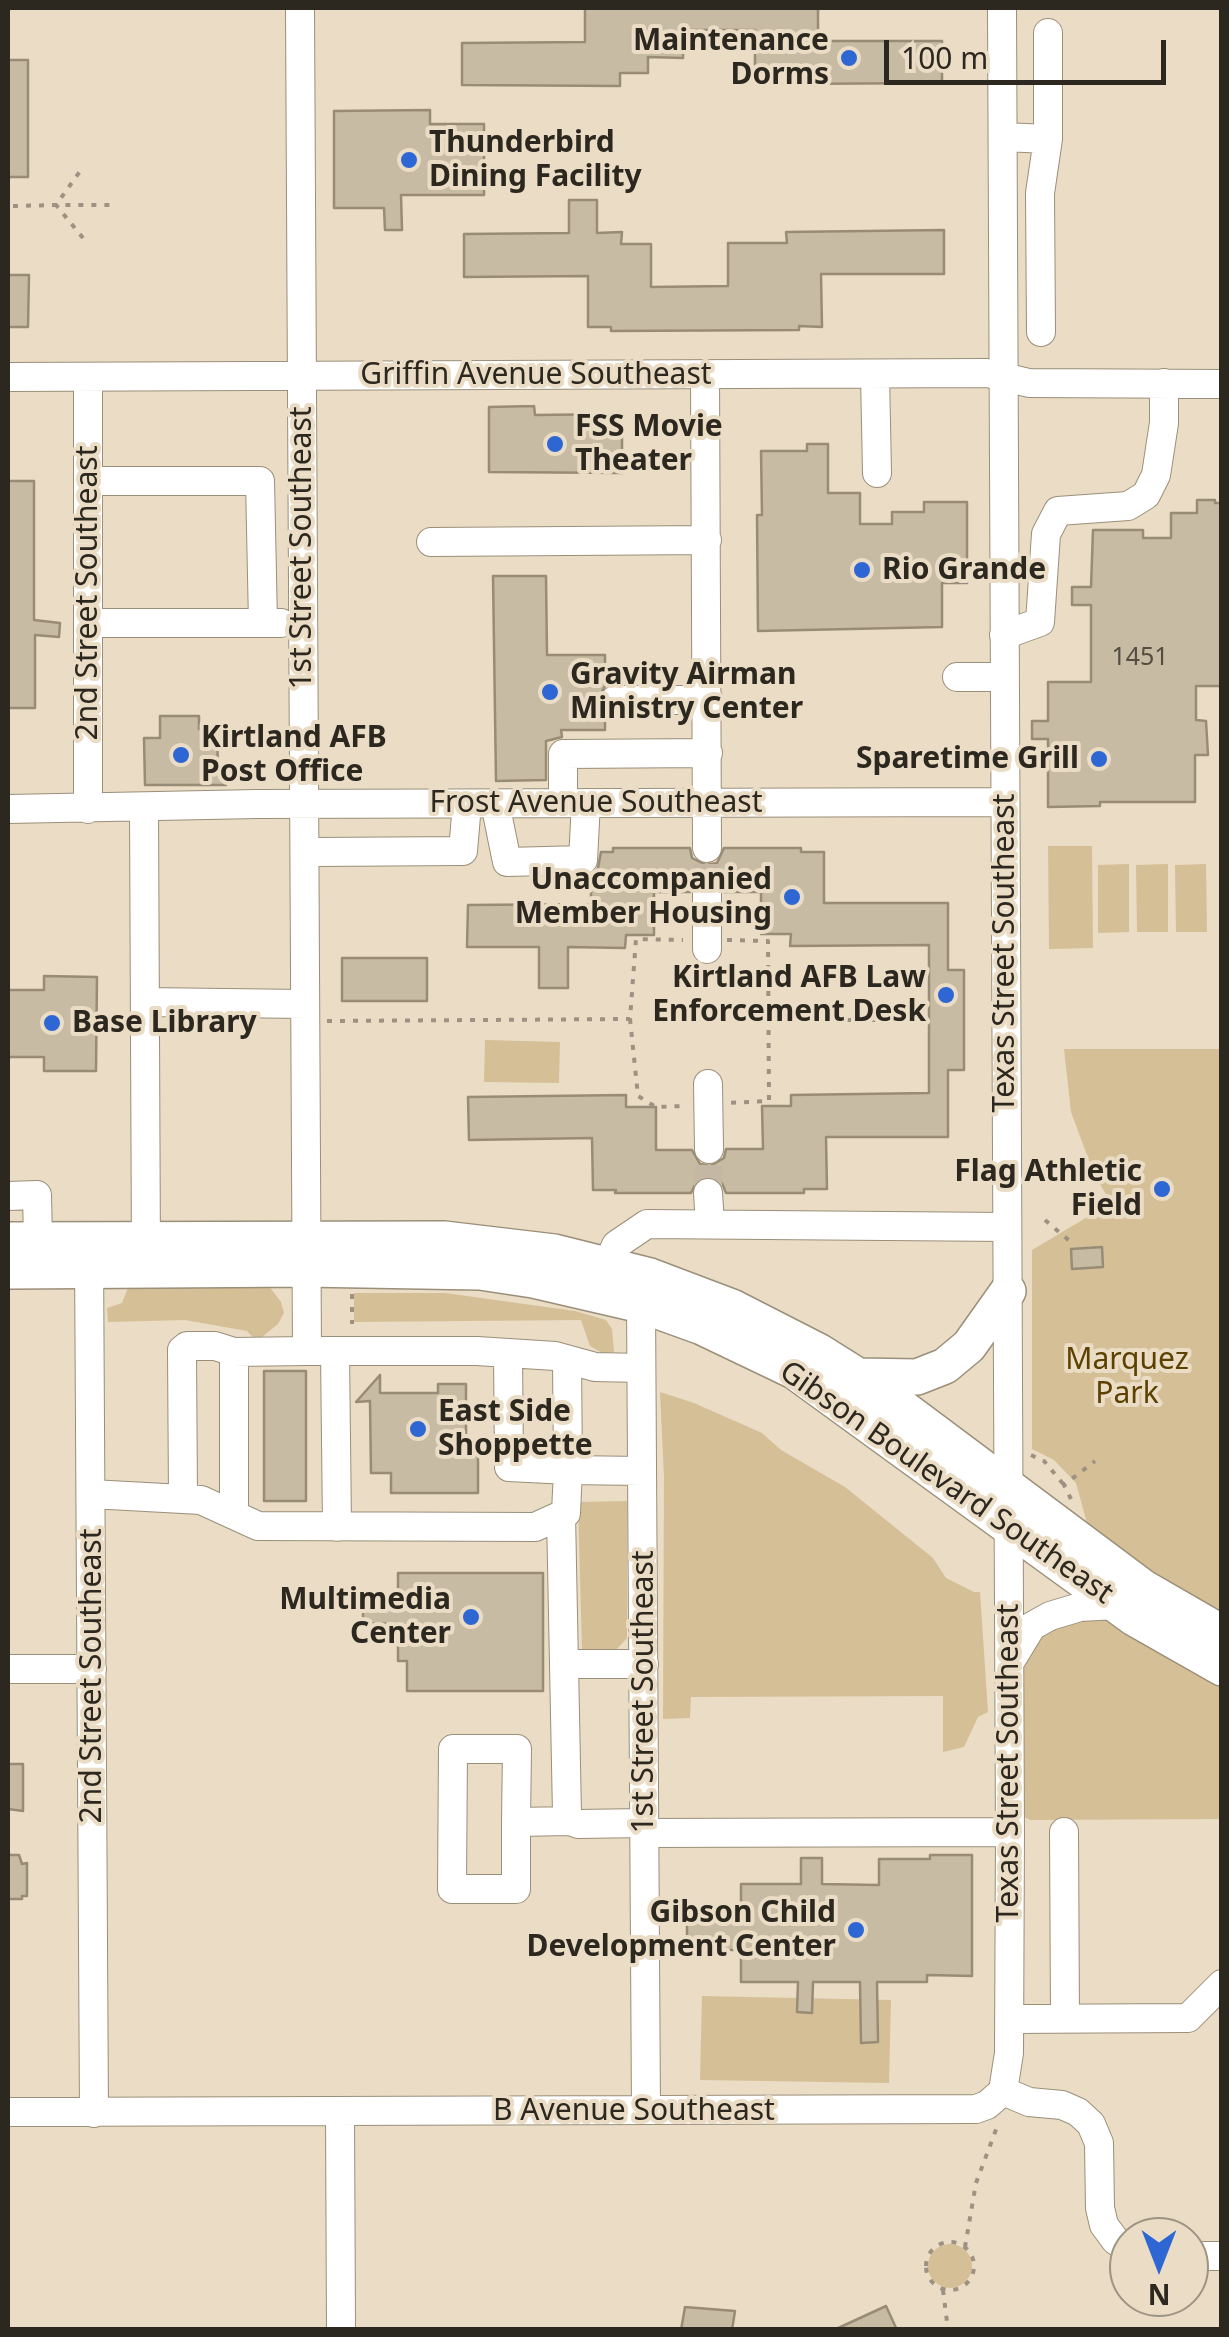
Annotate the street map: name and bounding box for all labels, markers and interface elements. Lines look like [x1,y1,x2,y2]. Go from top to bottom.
scale bar [889,20,1172,82]
place label: Maintenance Dorms [633,23,829,94]
text: 100 m [901,37,988,78]
marker: Maintenance Dorms [838,47,860,69]
place label: Thunderbird Dining Facility [429,125,642,196]
marker: Thunderbird Dining Facility [398,149,420,171]
street label: Griffin Avenue Southeast [360,357,712,393]
street label: 1st Street Southeast [284,406,320,690]
place label: FSS Movie Theater [575,409,723,480]
marker: FSS Movie Theater [544,433,566,455]
street label: 2nd Street Southeast [70,446,106,740]
place label: Rio Grande [882,552,1046,588]
marker: Rio Grande [851,559,873,581]
house number: 1451 [1111,643,1169,673]
place label: Gravity Airman Ministry Center [570,657,803,728]
marker: Gravity Airman Ministry Center [539,681,561,703]
place label: Kirtland AFB Post Office [201,720,387,790]
place label: Sparetime Grill [856,741,1079,777]
marker: Kirtland AFB Post Office [170,744,192,766]
marker: Sparetime Grill [1088,748,1110,770]
street label: Frost Avenue Southeast [429,785,763,821]
street label: Texas Street Southeast [987,794,1023,1112]
place label: Unaccompanied Member Housing [515,862,772,932]
marker: Unaccompanied Member Housing [781,886,803,908]
place label: Kirtland AFB Law Enforcement Desk [652,960,926,1030]
marker: Kirtland AFB Law Enforcement Desk [935,984,957,1006]
place label: Base Library [72,1005,257,1041]
marker: Base Library [41,1012,63,1034]
place label: Flag Athletic Field [954,1154,1142,1224]
marker: Flag Athletic Field [1151,1178,1173,1200]
park label: Marquez Park [1065,1342,1189,1412]
street label: Gibson Boulevard Southeast [772,1354,1120,1612]
place label: East Side Shoppette [438,1394,593,1464]
marker: East Side Shoppette [407,1418,429,1440]
street label: 2nd Street Southeast [74,1529,110,1823]
street label: 1st Street Southeast [626,1550,662,1834]
place label: Multimedia Center [279,1582,451,1652]
street label: Texas Street Southeast [991,1604,1027,1922]
marker: Multimedia Center [460,1606,482,1628]
place label: Gibson Child Development Center [527,1895,836,1966]
marker: Gibson Child Development Center [845,1919,867,1941]
street label: B Avenue Southeast [493,2093,775,2129]
north arrow [1109,2217,1209,2317]
text: N [1148,2276,1170,2314]

